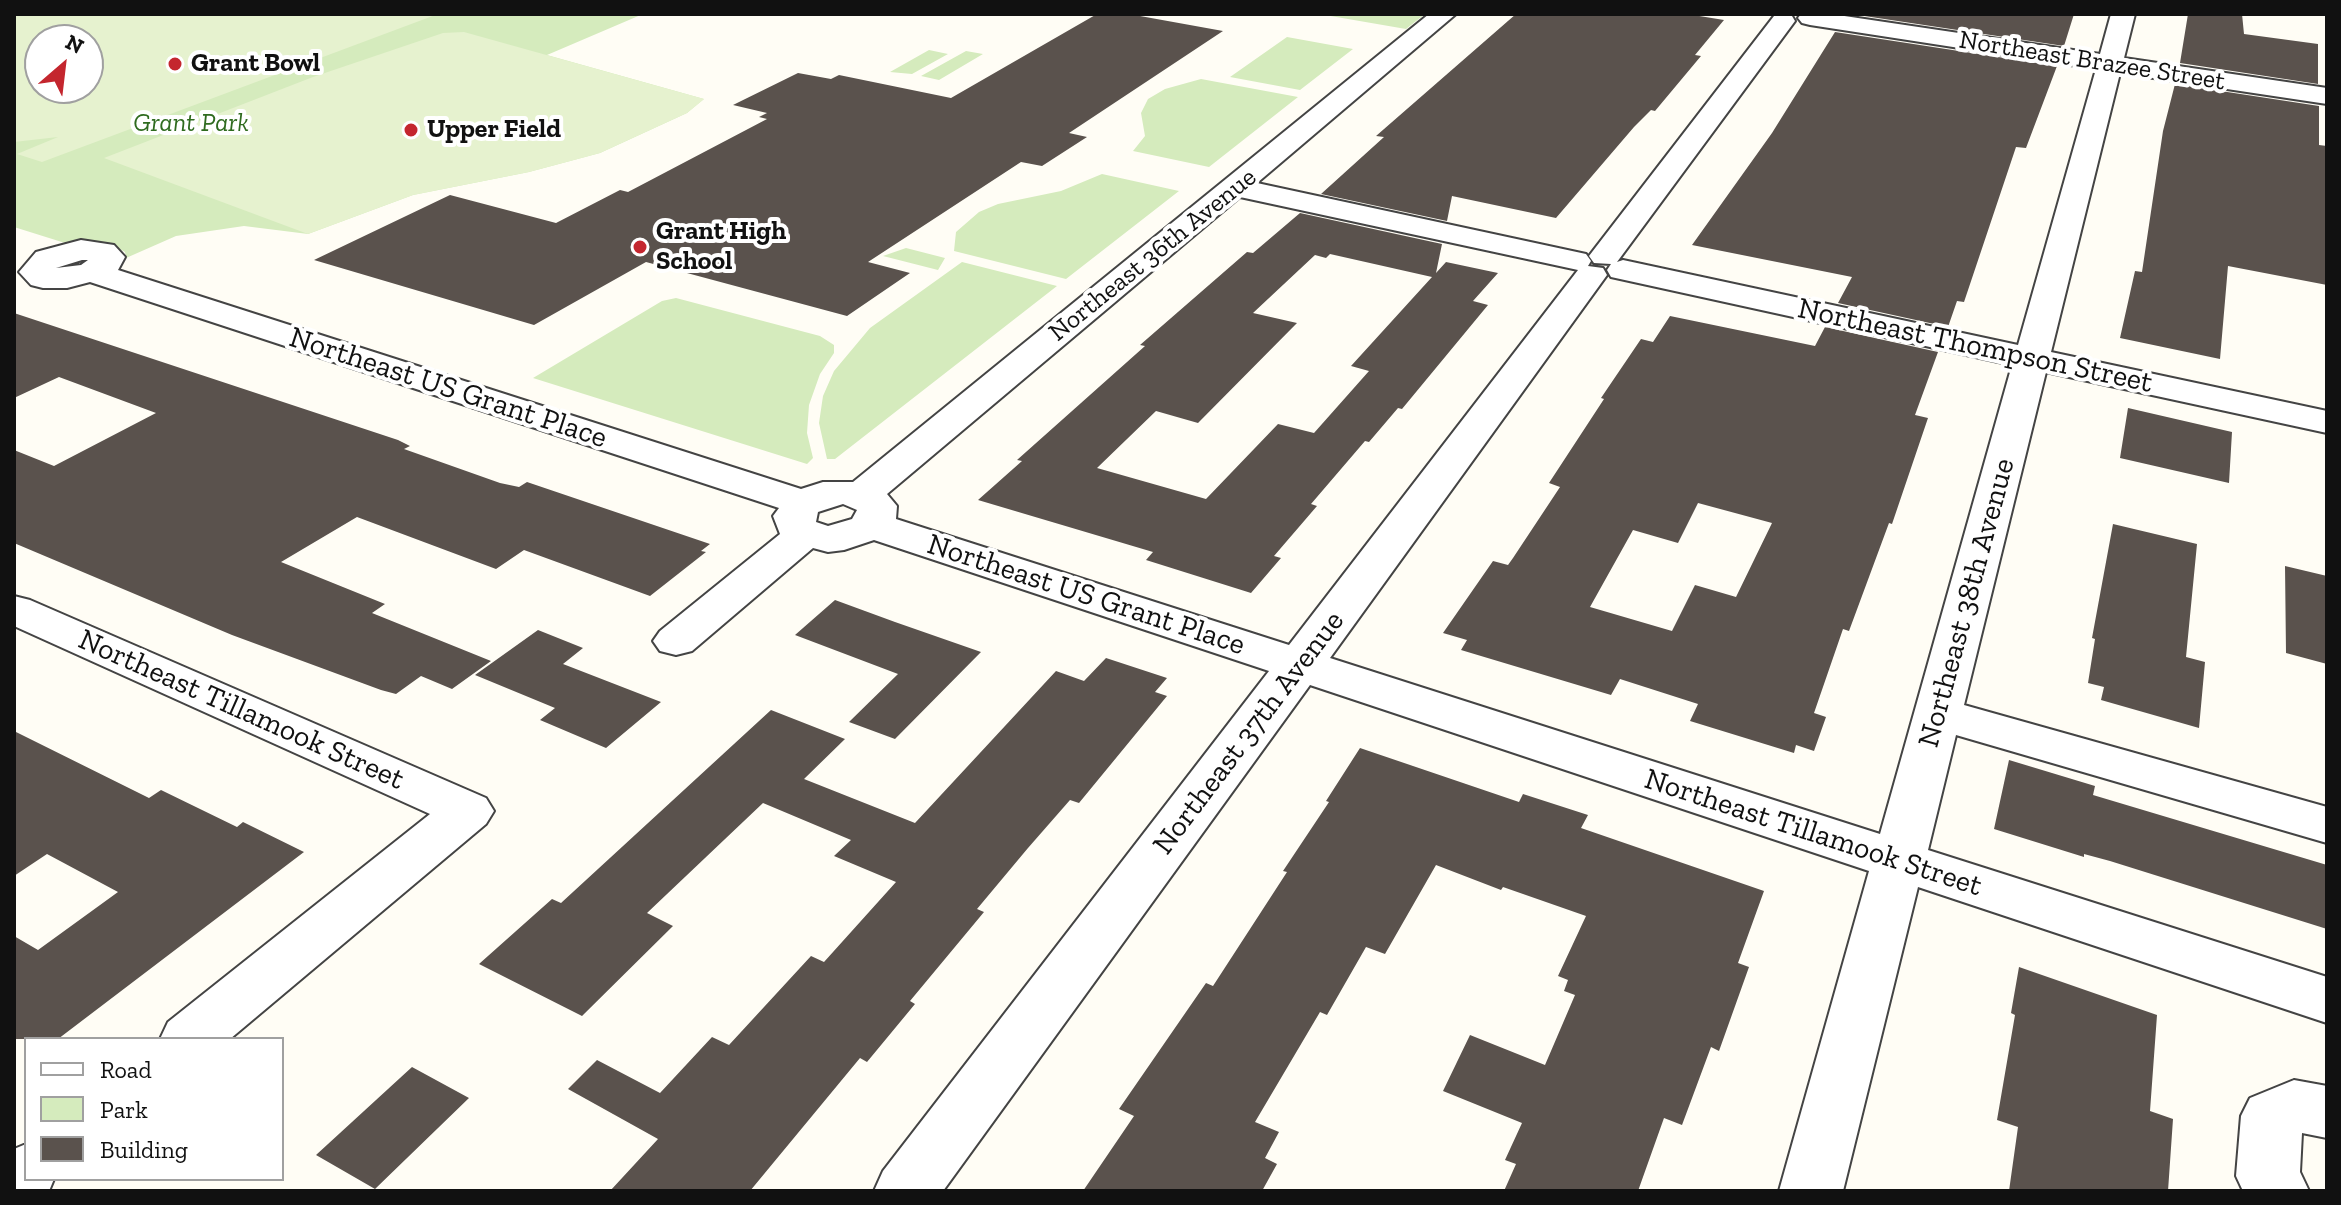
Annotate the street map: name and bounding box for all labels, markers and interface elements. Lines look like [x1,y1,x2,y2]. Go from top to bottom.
north arrow [24,24,104,104]
street label: Northeast Brazee Street [1957,25,2227,97]
text: N [61,28,88,60]
place label: Grant Bowl [191,48,320,80]
marker: Grant Bowl [166,55,184,73]
park label: Grant Park [133,108,249,140]
place label: Upper Field [427,114,561,146]
marker: Upper Field [402,121,420,139]
street label: Northeast 36th Avenue [1043,162,1263,348]
place label: Grant High School [656,216,786,278]
marker: Grant High School [631,238,649,256]
street label: Northeast Thompson Street [1794,291,2156,401]
street label: Northeast US Grant Place [285,320,611,456]
street label: Northeast 38th Avenue [1911,455,2023,751]
street label: Northeast US Grant Place [923,527,1249,663]
street label: Northeast 37th Avenue [1146,604,1352,862]
street label: Northeast Tillamook Street [73,622,409,798]
street label: Northeast Tillamook Street [1640,761,1986,905]
legend [24,1037,284,1181]
text: Road [100,1055,152,1084]
text: Park [100,1095,148,1124]
text: Building [100,1135,188,1164]

